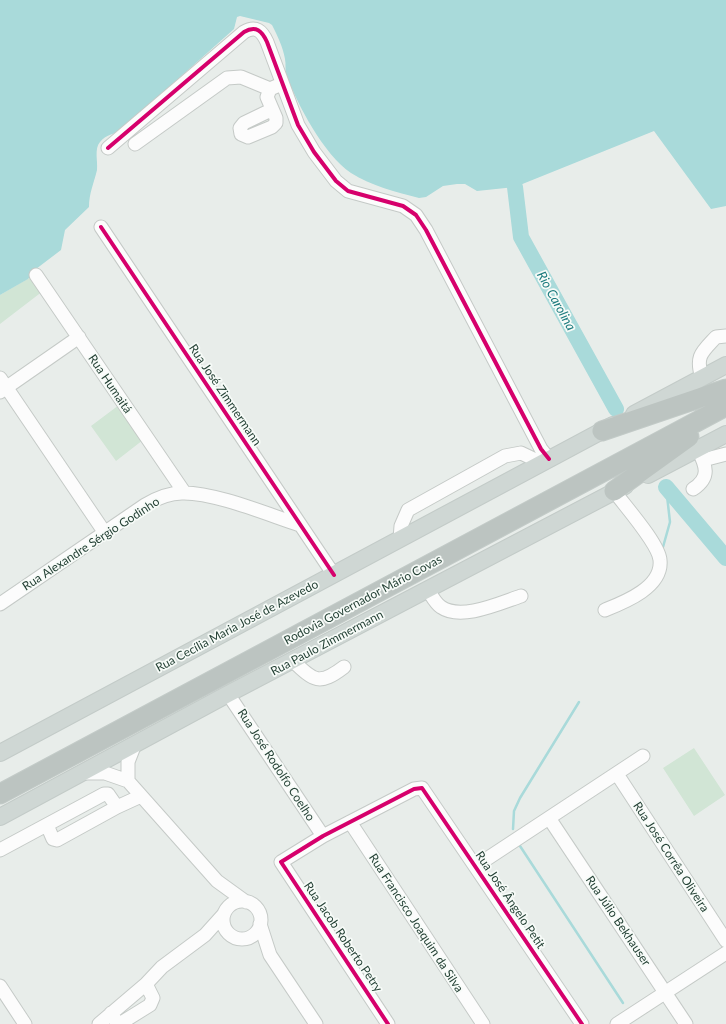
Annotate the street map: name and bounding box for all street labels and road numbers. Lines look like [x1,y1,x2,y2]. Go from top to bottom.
street label: Rua José Zimmermann [186,342,264,448]
street label: Rua Humaitá [85,352,135,416]
street label: Rua Alexandre Sérgio Godinho [20,494,162,594]
street label: Rodovia Governador Mário Covas [282,552,444,648]
street label: Rua Cecília Maria José de Azevedo [153,577,321,675]
street label: Rua Paulo Zimmermann [268,607,386,679]
street label: Rua José Rodolfo Coelho [234,706,318,824]
street label: Rua José Corrêa Oliveira [630,799,712,915]
street label: Rua José Ângelo Petit [472,849,548,951]
street label: Rua Francisco Joaquim da Silva [366,851,466,995]
street label: Rua Júlio Bekhauser [583,873,653,969]
street label: Rua Jacob Roberto Petry [301,879,385,995]

